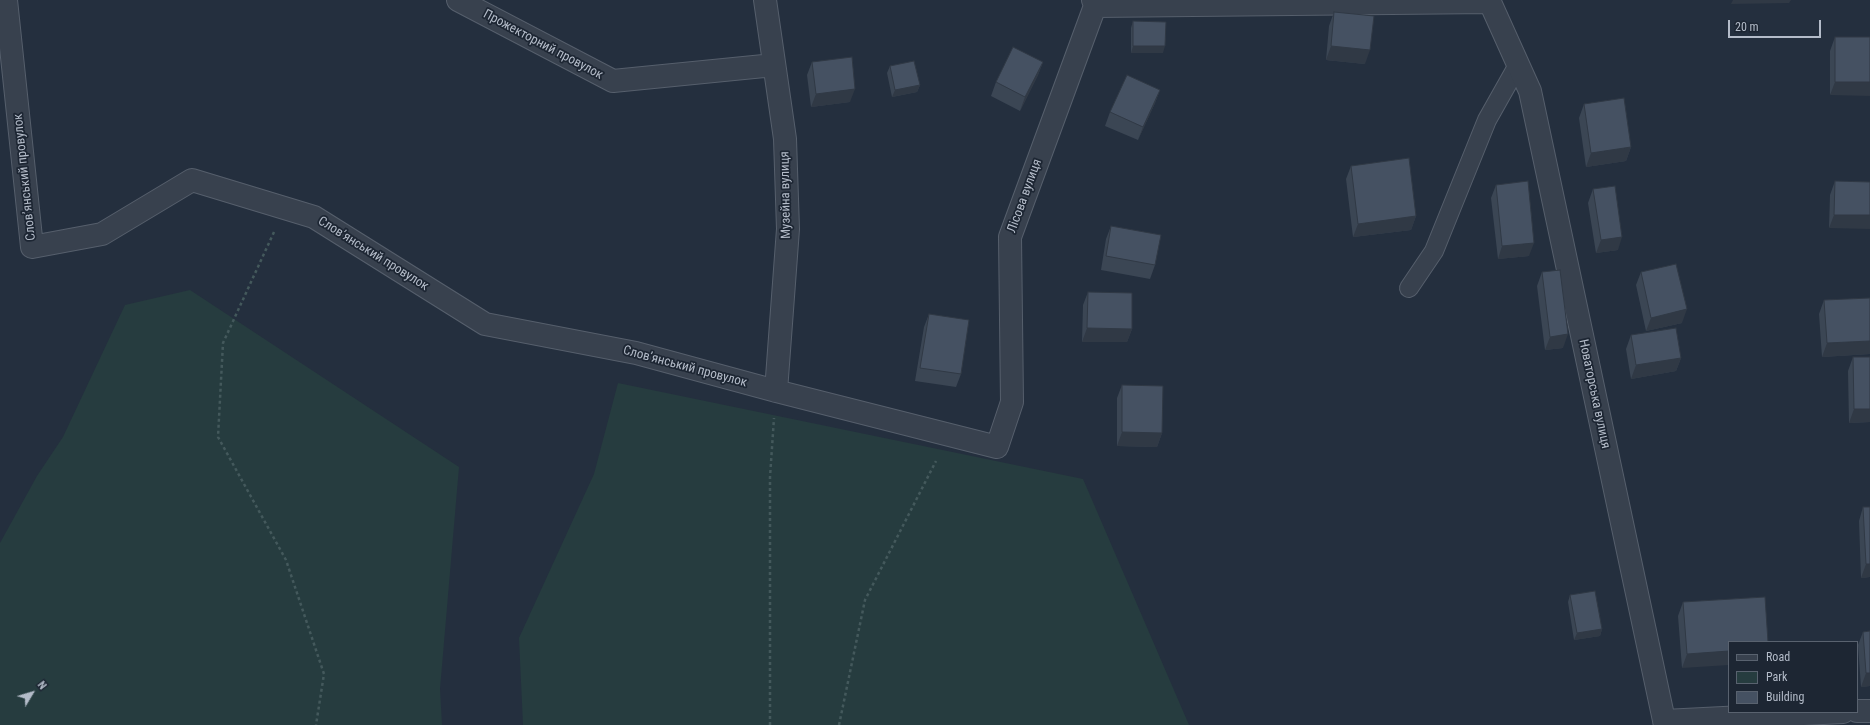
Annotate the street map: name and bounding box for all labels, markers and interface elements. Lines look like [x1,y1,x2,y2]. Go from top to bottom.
street label: Прожекторний провулок [480,7,606,83]
scale bar [1730,12,1823,38]
text: 20 m [1735,20,1759,34]
street label: Словʼянський провулок [11,113,39,241]
street label: Музейна вулиця [777,151,795,239]
street label: Лісова вулиця [1004,157,1046,235]
street label: Словʼянський провулок [315,214,431,294]
street label: Новаторська вулиця [1575,338,1613,450]
street label: Словʼянський провулок [621,343,749,391]
legend [1728,641,1858,713]
text: Road [1766,650,1790,664]
text: Park [1766,670,1787,684]
north arrow [12,673,52,713]
text: N [35,679,49,692]
text: Building [1766,690,1804,704]

